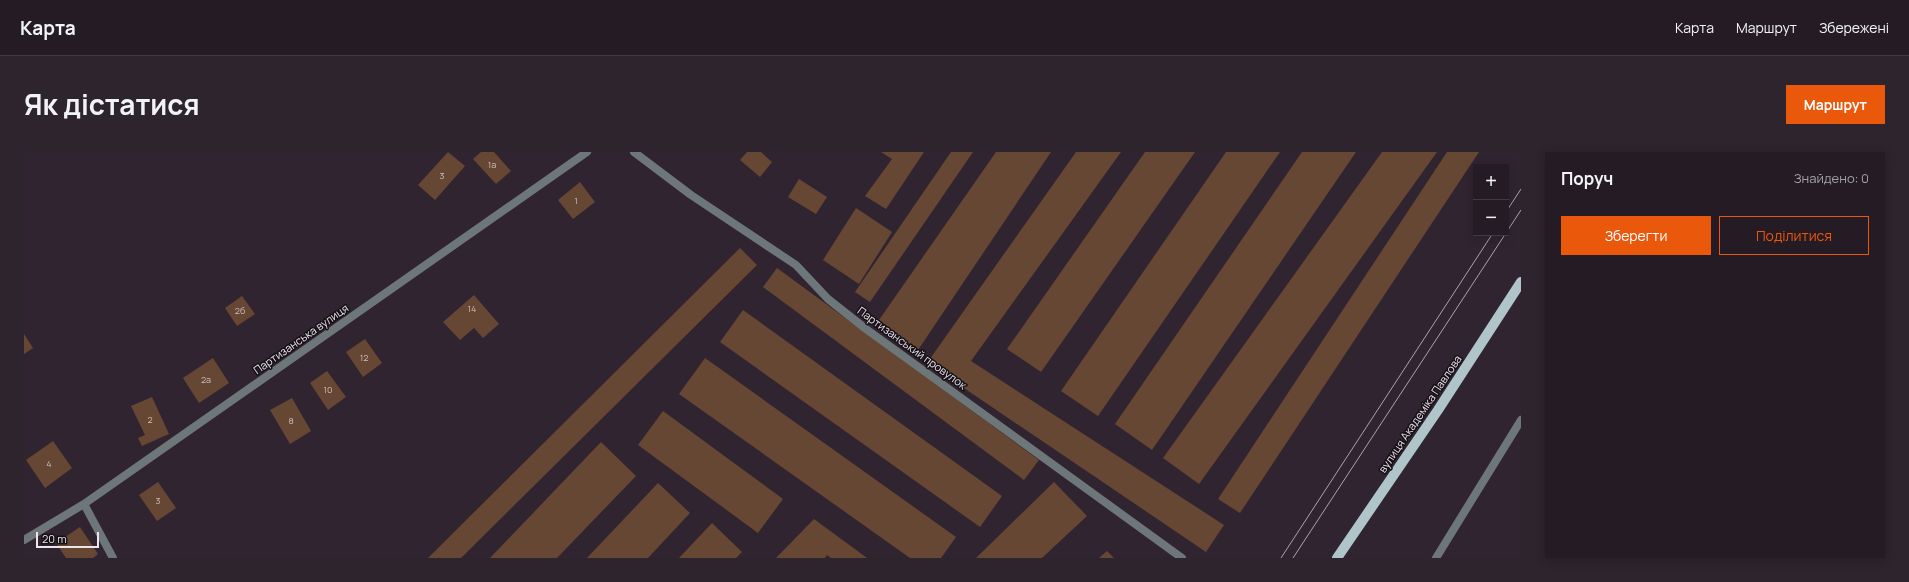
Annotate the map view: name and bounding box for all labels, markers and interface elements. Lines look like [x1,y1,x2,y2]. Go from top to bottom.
text: Карта [20,15,76,41]
text: Карта [1675,18,1714,37]
text: Маршрут [1736,18,1797,37]
text: Збережені [1819,18,1889,37]
text: Як дістатися [24,85,200,123]
button: Маршрут [1786,85,1885,124]
house number: 1а [488,158,496,171]
map controls [1473,164,1509,236]
button: + [1473,164,1509,200]
text: Поруч [1561,167,1613,190]
house number: 3 [440,169,445,182]
text: Знайдено: 0 [1794,169,1869,187]
house number: 1 [574,194,578,207]
button: − [1473,200,1509,236]
button: Зберегти [1561,216,1711,255]
button: Поділитися [1719,216,1869,255]
street label: Партизанська вулиця [250,300,351,377]
house number: 14 [468,302,476,315]
street label: Партизанський провулок [855,303,970,393]
house number: 2б [235,304,245,317]
house number: 12 [360,351,368,364]
street label: вулиця Академіка Павлова [1375,352,1465,475]
house number: 2а [201,373,211,386]
house number: 10 [324,383,333,396]
house number: 2 [147,413,153,426]
house number: 8 [288,414,294,427]
house number: 4 [46,457,52,470]
house number: 3 [156,494,161,507]
scale bar [36,530,99,549]
text: 20 m [42,531,67,546]

